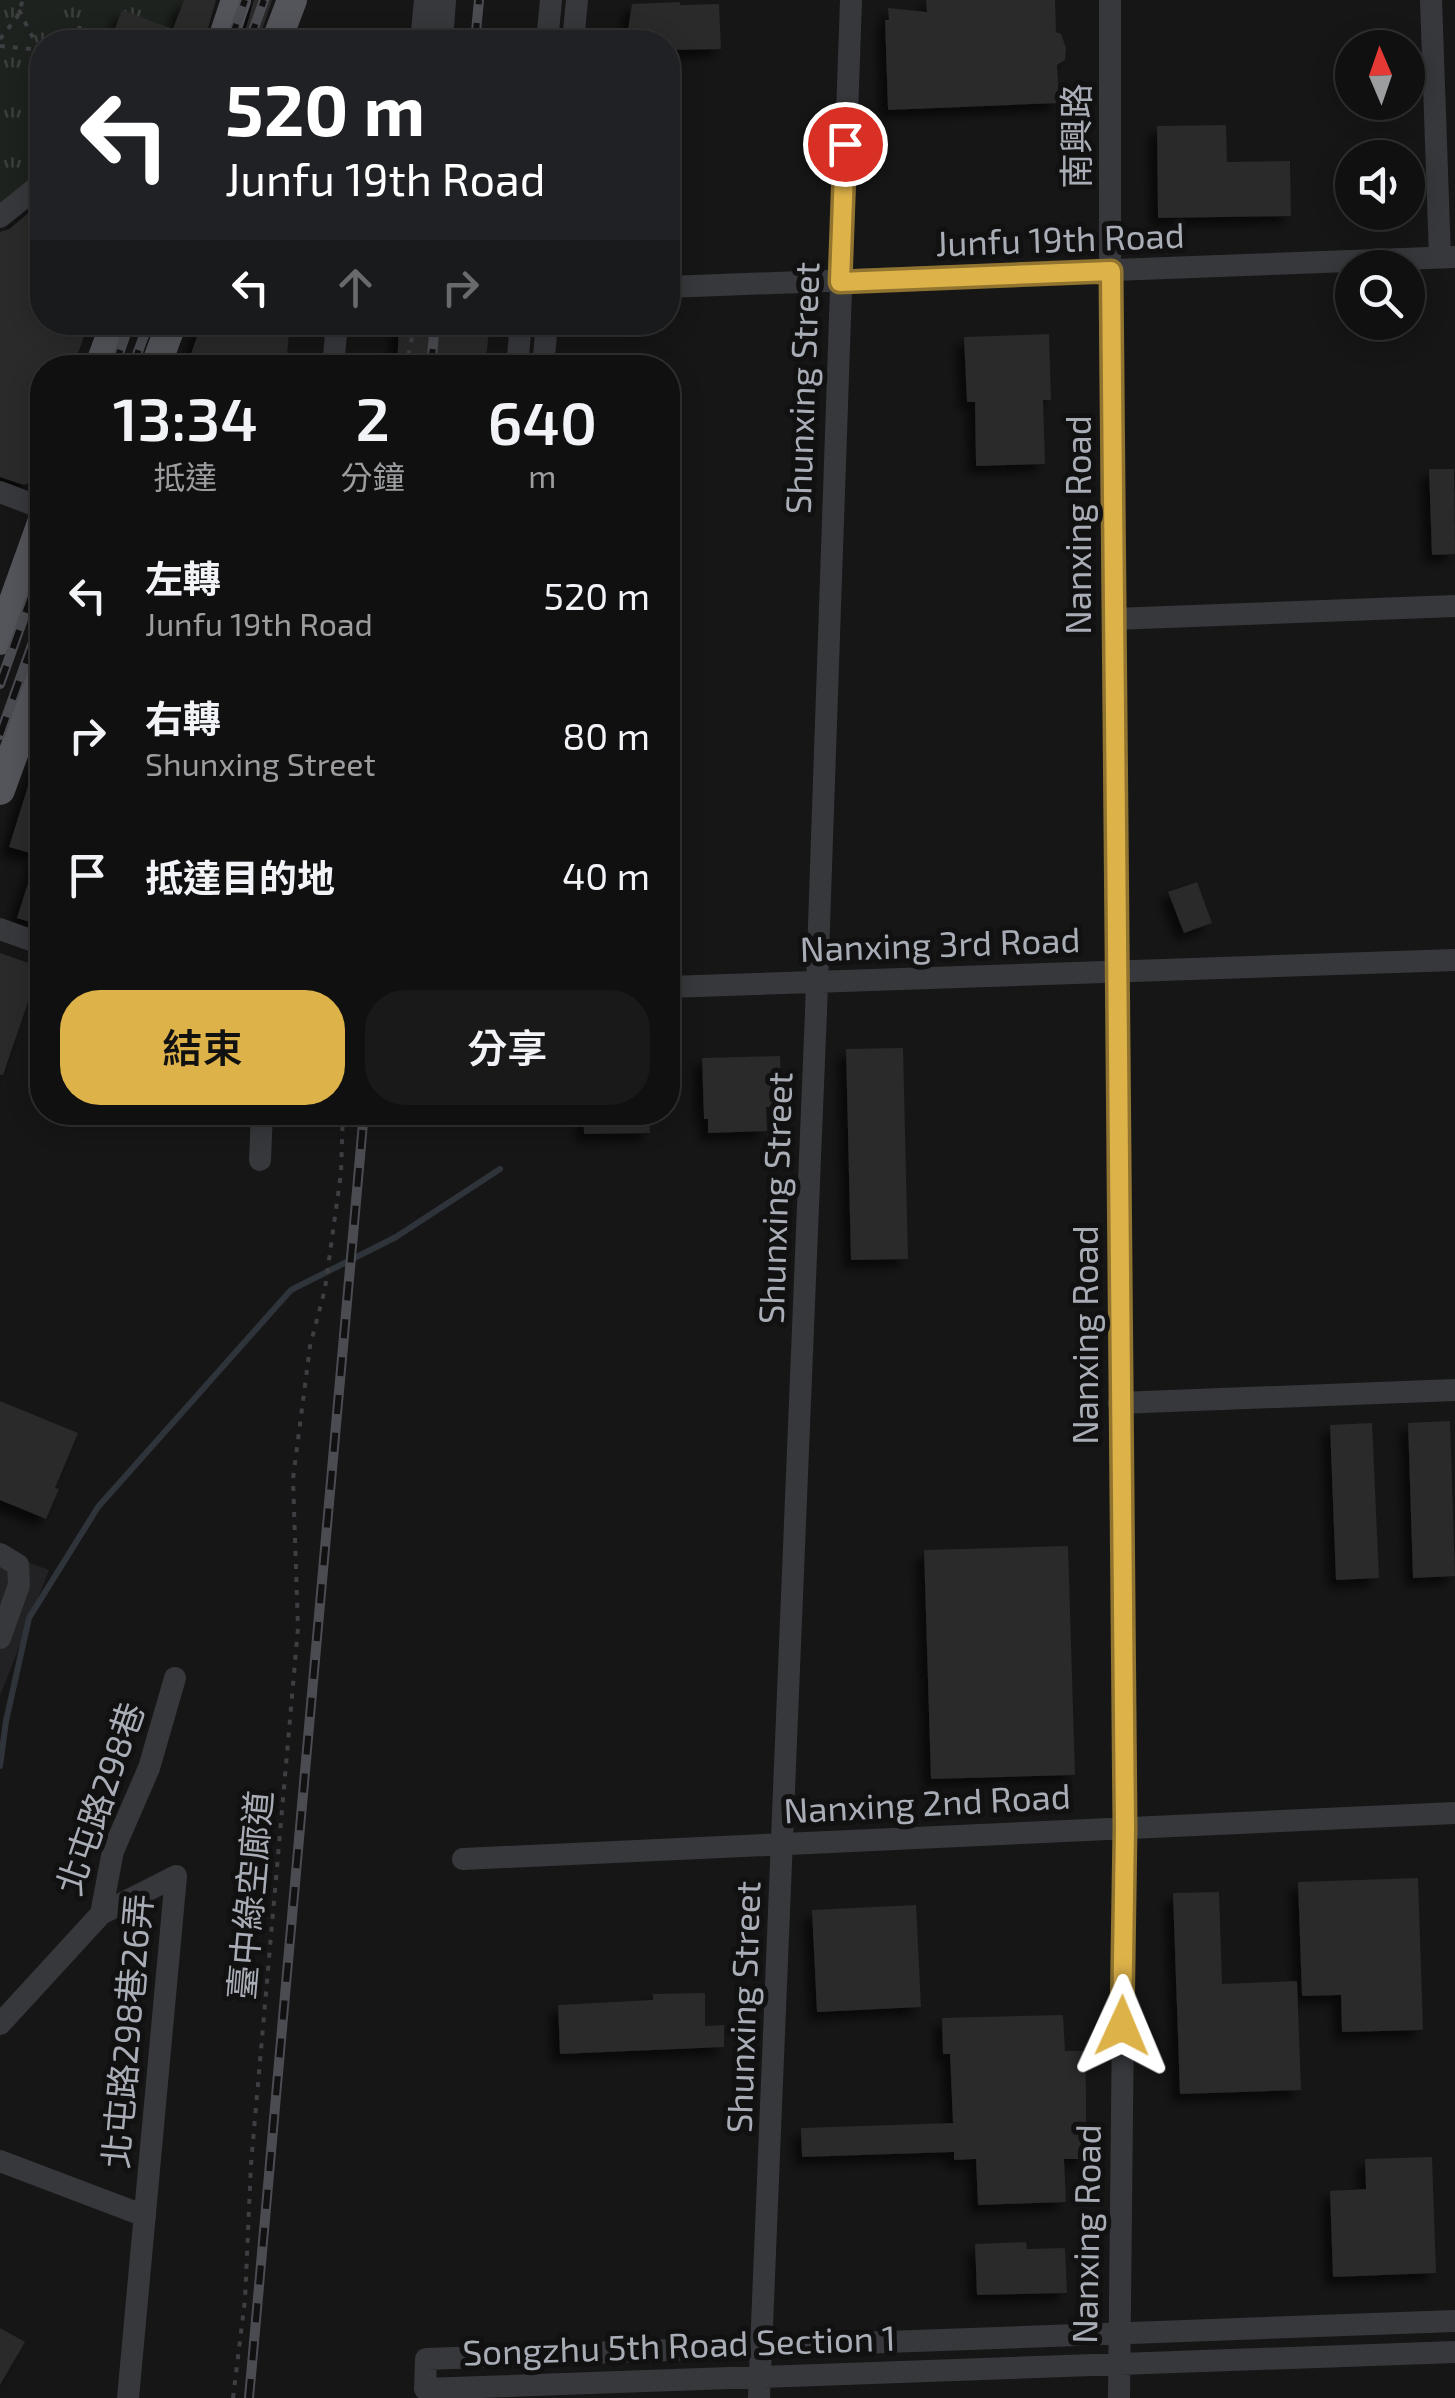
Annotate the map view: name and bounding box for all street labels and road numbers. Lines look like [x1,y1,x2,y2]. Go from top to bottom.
street label: 南興路 [1054,83,1096,189]
street label: Junfu 19th Road [935,213,1185,263]
street label: Shunxing Street [776,261,826,515]
street label: Nanxing Road [1056,415,1098,635]
street label: Nanxing 3rd Road [799,917,1081,969]
street label: Shunxing Street [749,1071,799,1325]
street label: Nanxing Road [1063,1225,1105,1445]
street label: 北屯路298巷 [46,1696,152,1900]
street label: Nanxing 2nd Road [782,1774,1072,1830]
street label: 臺中綠空廊道 [219,1789,279,2001]
street label: Shunxing Street [717,1880,767,2134]
street label: 北屯路298巷26弄 [93,1892,159,2170]
street label: Nanxing Road [1062,2124,1108,2344]
street label: Songzhu 5th Road Section 1 [462,2315,896,2373]

